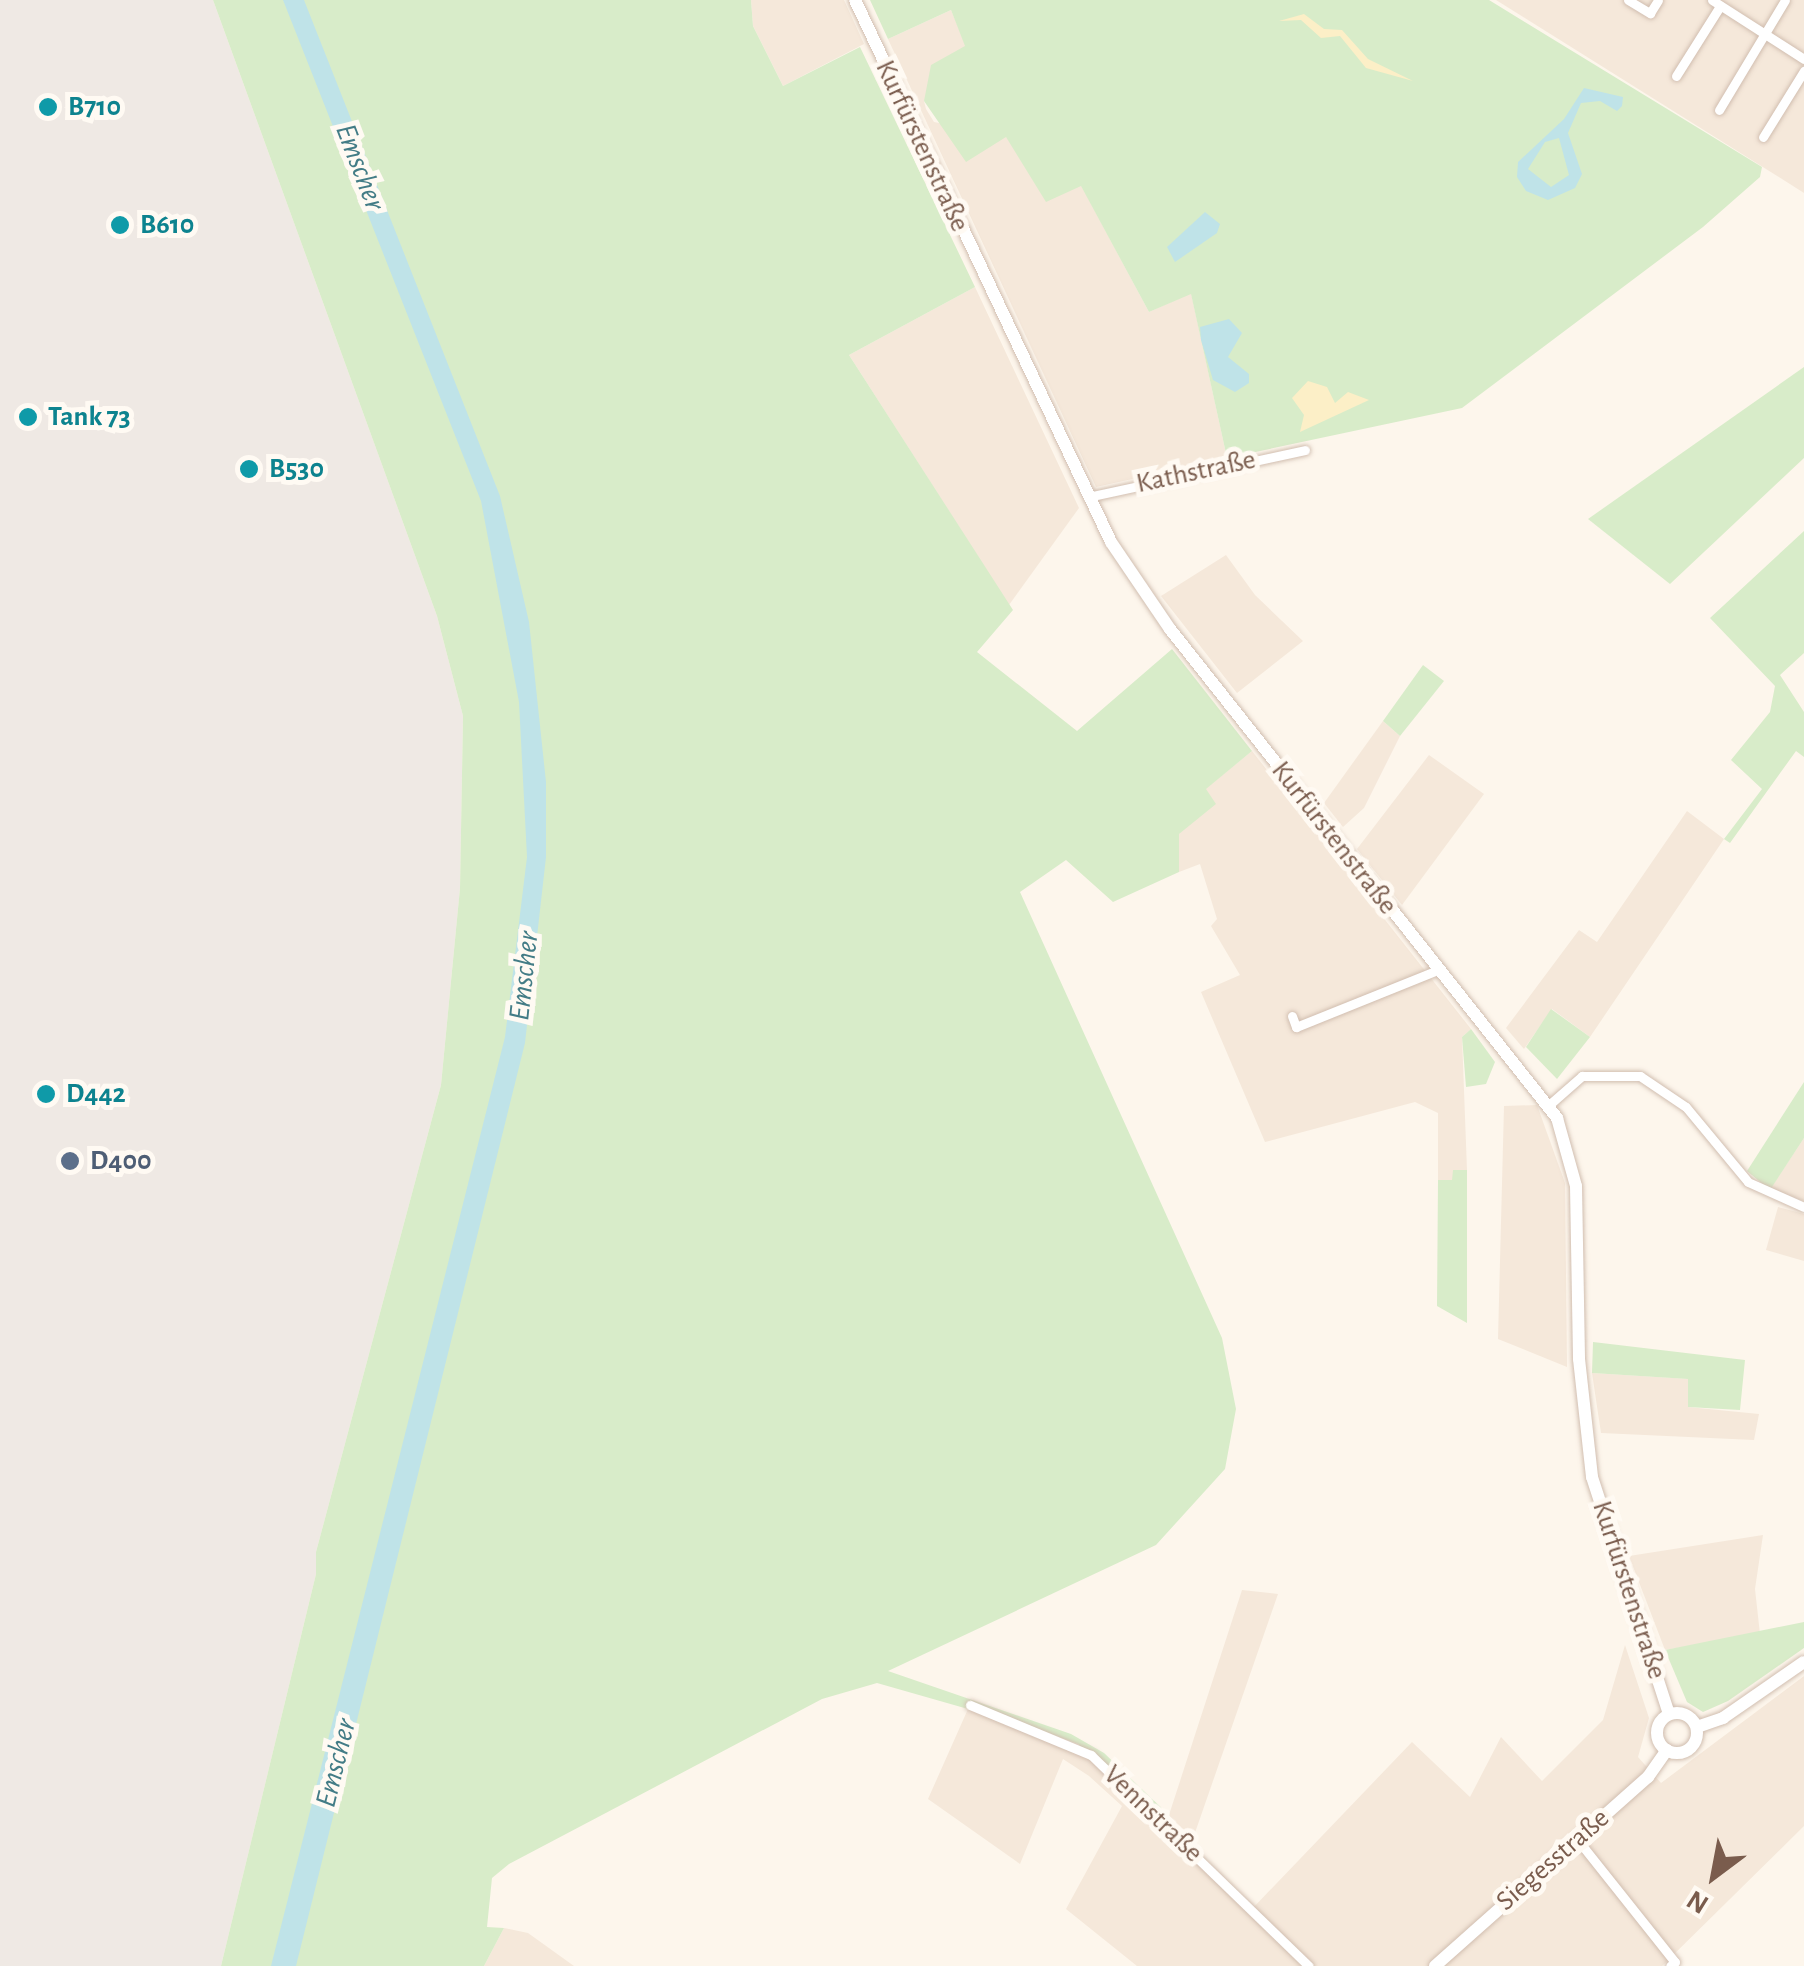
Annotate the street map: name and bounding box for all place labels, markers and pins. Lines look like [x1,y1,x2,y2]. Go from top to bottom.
place label: B710 [68,90,121,124]
marker: B710 [37,96,59,118]
place label: B610 [140,208,194,242]
marker: B610 [109,214,131,236]
place label: Tank 73 [48,400,131,434]
marker: Tank 73 [17,406,39,428]
place label: B530 [269,452,324,486]
marker: B530 [238,458,260,480]
place label: D442 [66,1077,126,1111]
marker: D442 [35,1083,57,1105]
place label: D400 [90,1144,152,1178]
marker: D400 [59,1150,81,1172]

